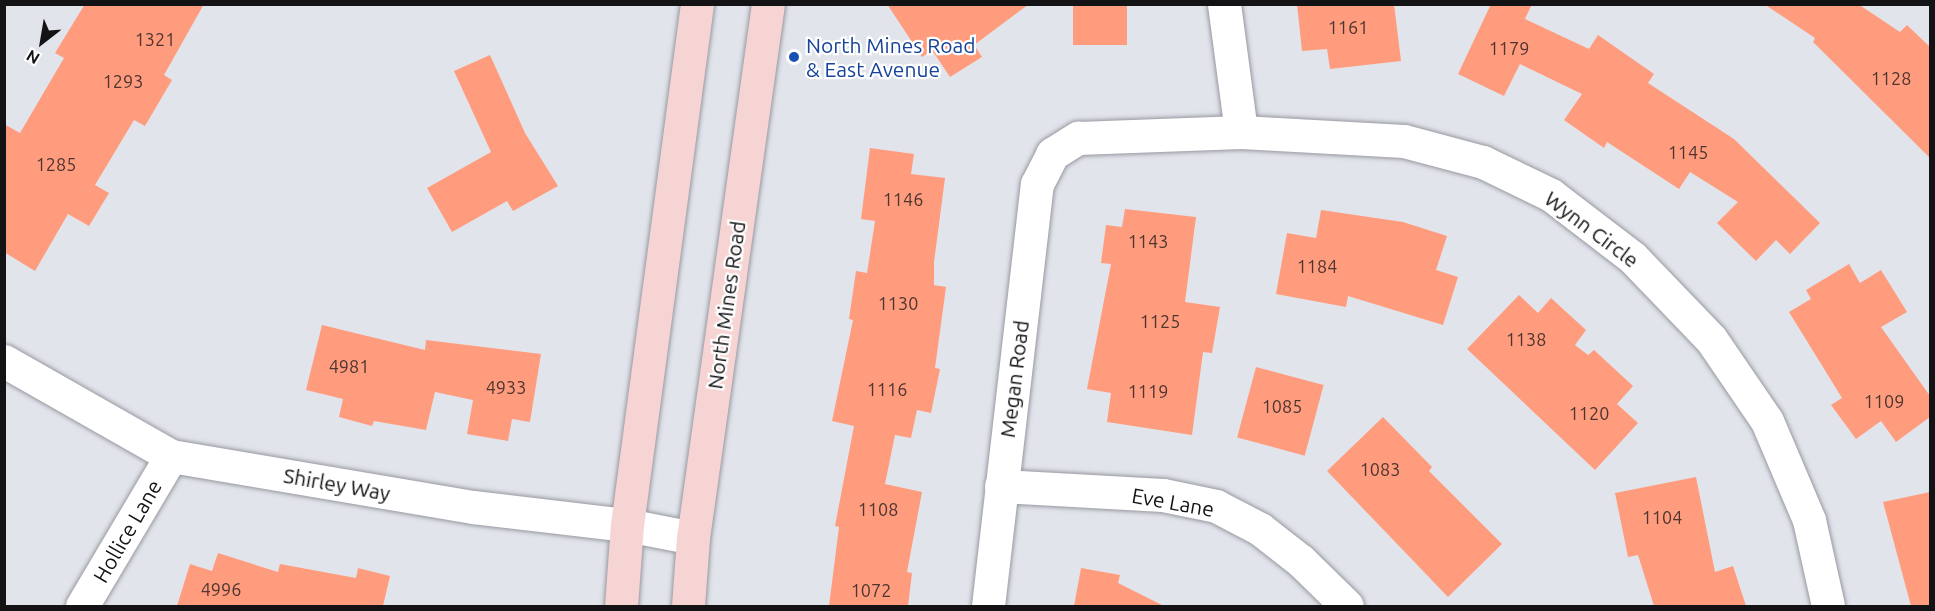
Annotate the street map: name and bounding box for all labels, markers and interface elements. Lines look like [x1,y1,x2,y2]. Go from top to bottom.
north arrow [12,12,72,72]
house number: 1161 [1328,16,1368,38]
house number: 1321 [135,28,175,50]
place label: North Mines Road & East Avenue [806,32,976,82]
house number: 1179 [1489,37,1529,59]
text: N [23,47,42,68]
marker: North Mines Road & East Avenue [787,50,801,64]
house number: 1128 [1871,67,1911,89]
house number: 1293 [103,70,143,92]
house number: 1145 [1668,141,1708,163]
house number: 1285 [36,153,76,175]
street label: Wynn Circle [1540,186,1644,272]
house number: 1146 [883,188,923,210]
street label: North Mines Road [702,219,750,391]
house number: 1143 [1128,230,1168,252]
house number: 1184 [1297,255,1337,277]
house number: 1130 [878,292,918,314]
house number: 1125 [1140,310,1180,332]
street label: Megan Road [994,319,1034,439]
house number: 1138 [1506,328,1546,350]
house number: 4981 [329,355,369,377]
house number: 4933 [486,376,526,398]
house number: 1116 [867,378,907,400]
house number: 1119 [1128,380,1168,402]
house number: 1109 [1864,390,1904,412]
house number: 1085 [1262,395,1302,417]
house number: 1120 [1569,402,1609,424]
house number: 1083 [1360,458,1400,480]
street label: Shirley Way [282,462,392,506]
street label: Hollice Lane [88,475,166,587]
street label: Eve Lane [1130,482,1216,522]
house number: 1108 [858,498,898,520]
house number: 1104 [1642,506,1682,528]
house number: 4996 [201,578,241,600]
house number: 1072 [851,579,891,601]

